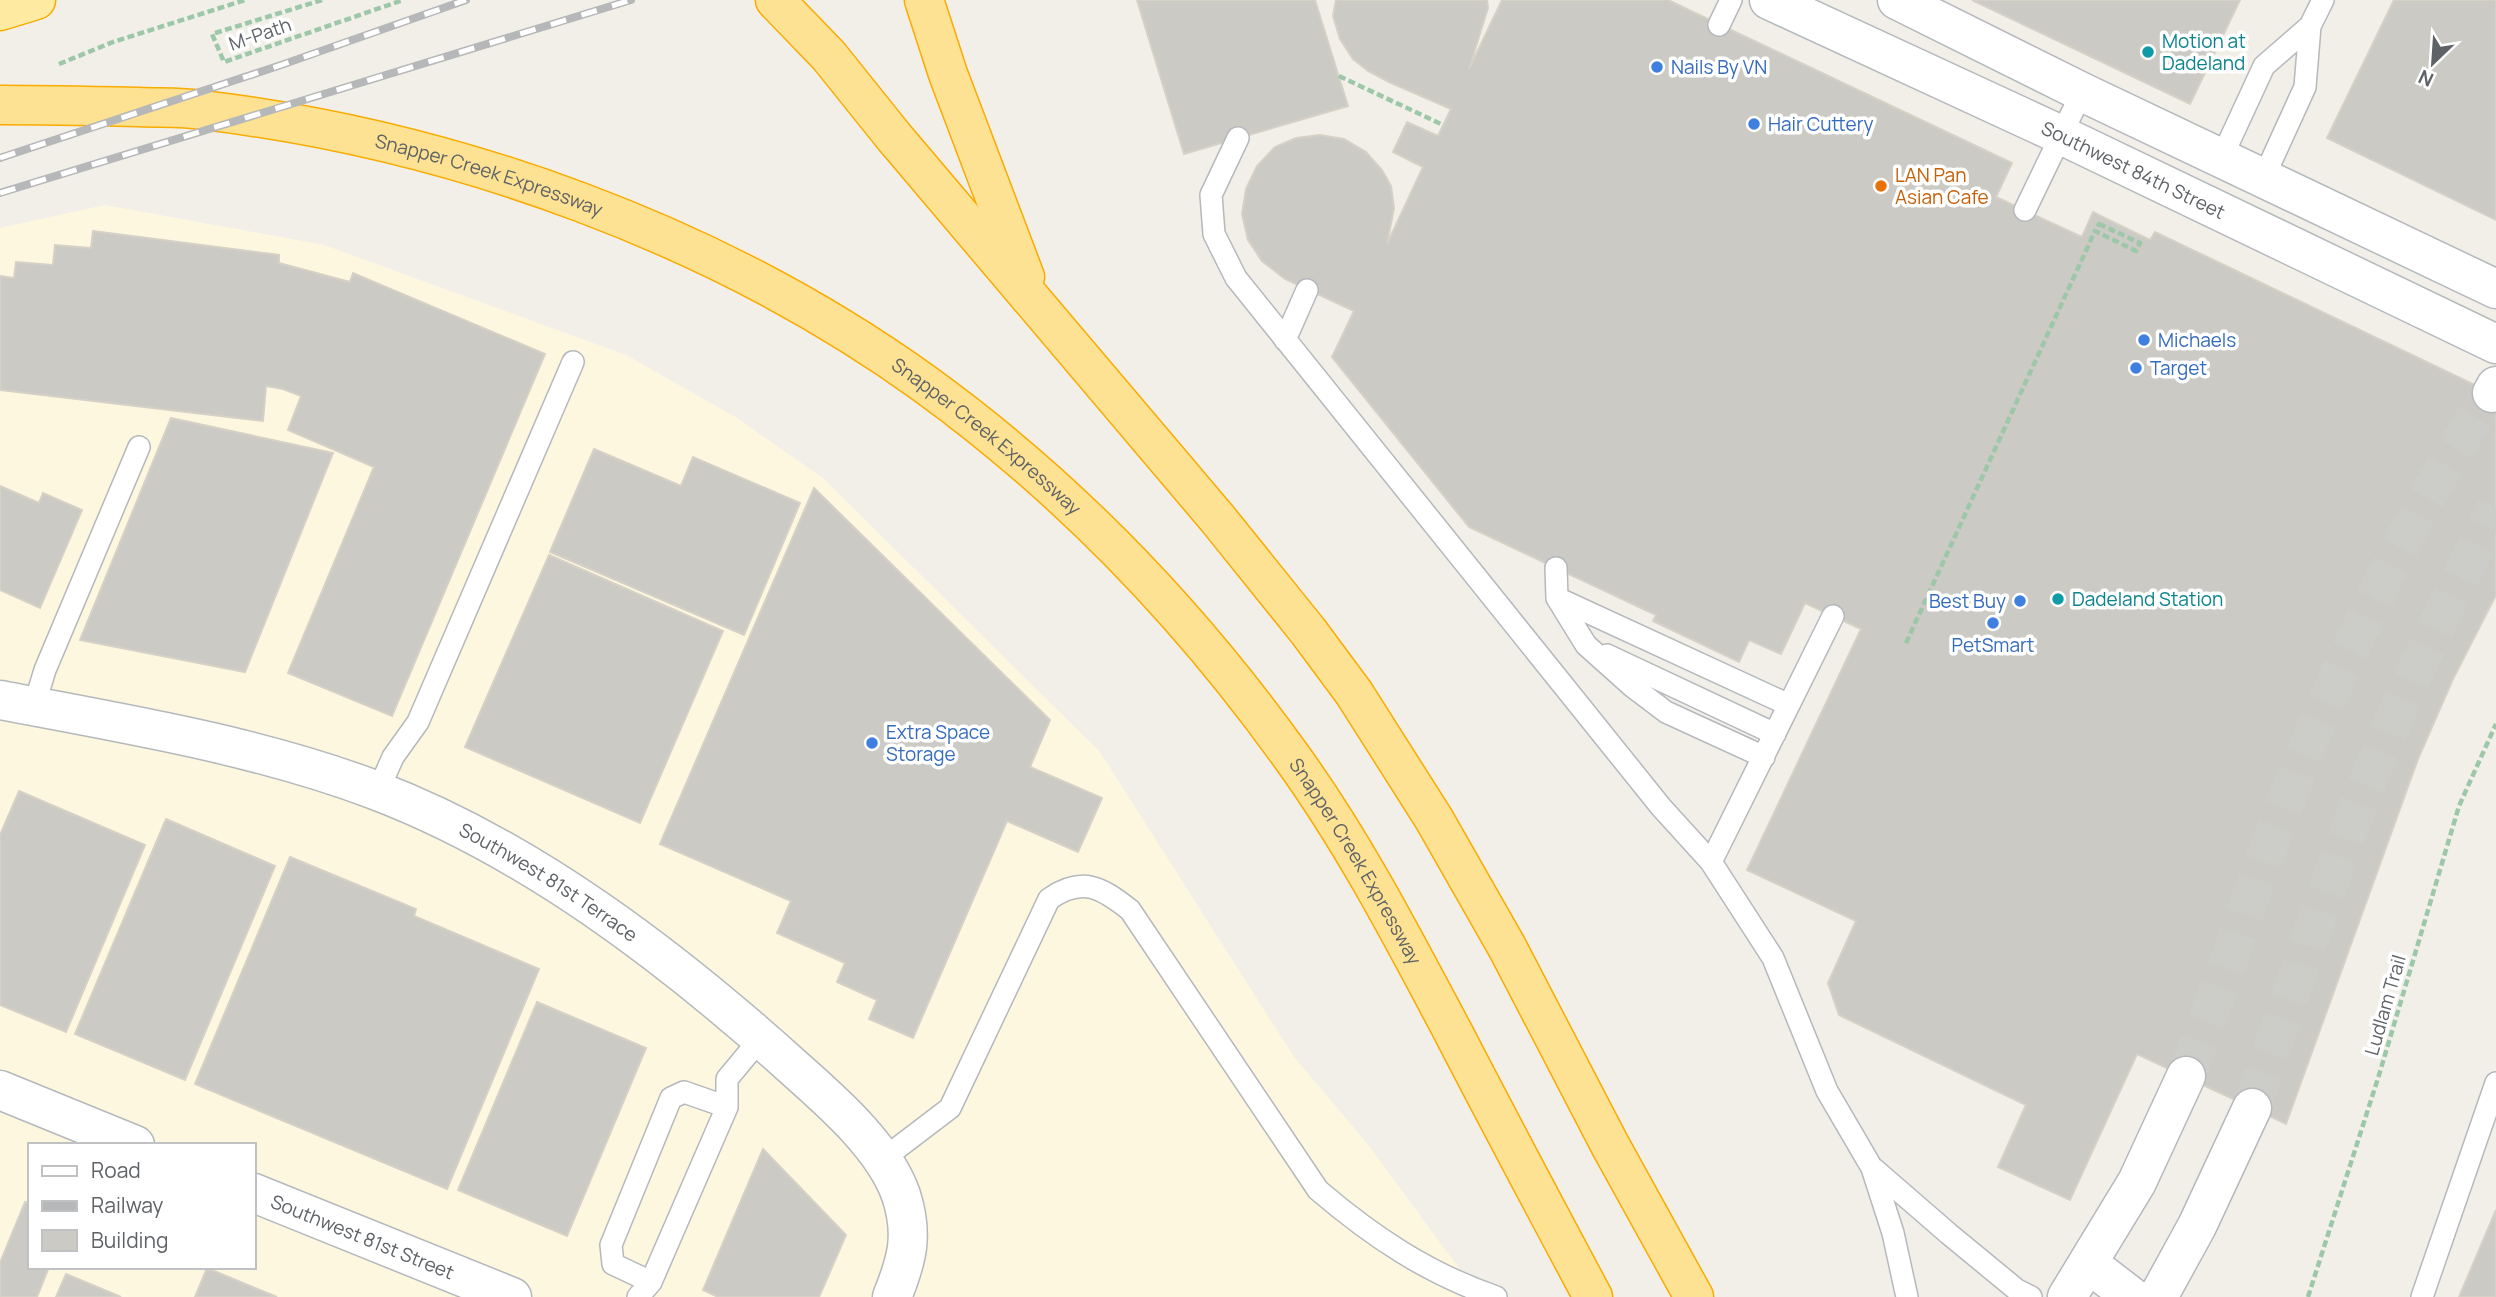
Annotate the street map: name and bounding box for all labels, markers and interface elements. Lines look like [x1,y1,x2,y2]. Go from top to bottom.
street label: M-Path [225,11,295,57]
place label: Motion at Dadeland [2162,28,2246,76]
north arrow [2398,28,2468,98]
marker: Motion at Dadeland [2140,44,2156,60]
place label: Nails By VN [1671,54,1767,80]
marker: Nails By VN [1649,59,1665,75]
text: N [2414,64,2437,93]
place label: Hair Cuttery [1768,111,1873,137]
street label: Southwest 84th Street [2037,115,2229,225]
marker: Hair Cuttery [1746,116,1762,132]
street label: Snapper Creek Expressway [373,128,607,222]
place label: LAN Pan Asian Cafe [1895,162,1989,210]
marker: LAN Pan Asian Cafe [1873,178,1889,194]
place label: Michaels [2158,327,2236,353]
marker: Michaels [2136,332,2152,348]
street label: Snapper Creek Expressway [887,352,1087,521]
place label: Target [2150,355,2207,381]
marker: Target [2128,360,2144,376]
place label: Dadeland Station [2072,586,2223,612]
place label: Best Buy [1929,588,2006,614]
marker: Dadeland Station [2050,591,2066,607]
marker: Best Buy [2012,593,2028,609]
marker: PetSmart [1985,615,2001,631]
place label: PetSmart [1952,632,2034,658]
place label: Extra Space Storage [886,719,990,767]
marker: Extra Space Storage [864,735,880,751]
street label: Snapper Creek Expressway [1283,753,1428,969]
street label: Southwest 81st Terrace [455,816,643,948]
street label: Ludlam Trail [2358,952,2412,1058]
legend [28,1143,256,1269]
text: Road [91,1156,141,1184]
street label: Southwest 81st Street [267,1188,458,1285]
text: Railway [91,1191,163,1219]
text: Building [91,1226,168,1254]

